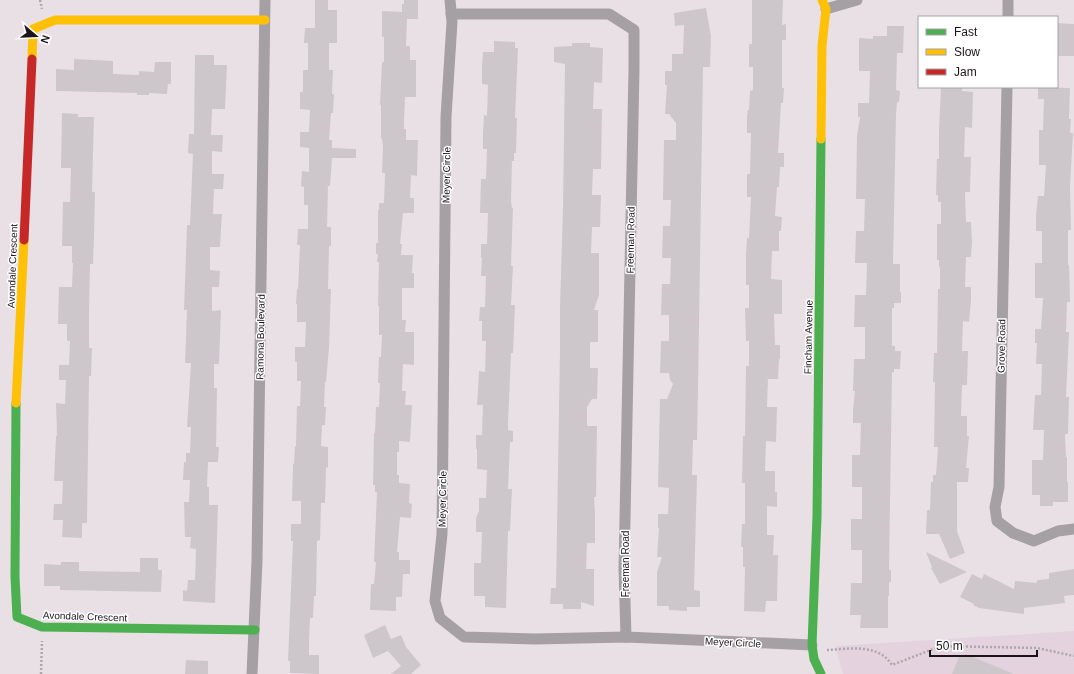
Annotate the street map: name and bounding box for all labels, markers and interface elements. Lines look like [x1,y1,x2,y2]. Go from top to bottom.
north arrow [16,16,56,56]
legend [918,16,1058,88]
text: Fast [954,25,978,39]
text: N [38,34,52,45]
text: Slow [954,45,980,59]
text: Jam [954,65,977,79]
street label: Meyer Circle [441,146,452,203]
street label: Freeman Road [624,207,637,273]
street label: Avondale Crescent [6,223,19,308]
street label: Ramona Boulevard [254,294,267,380]
street label: Fincham Avenue [802,299,815,374]
street label: Grove Road [996,319,1007,373]
street label: Meyer Circle [437,470,448,527]
street label: Freeman Road [620,531,631,597]
street label: Avondale Crescent [43,610,128,623]
scale bar [930,632,1037,658]
street label: Meyer Circle [705,636,762,649]
text: 50 m [936,639,963,653]

